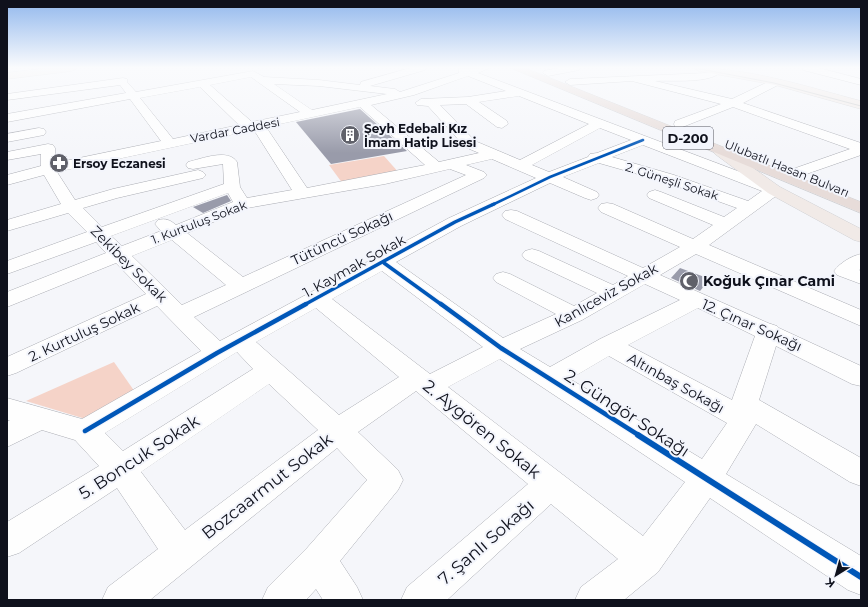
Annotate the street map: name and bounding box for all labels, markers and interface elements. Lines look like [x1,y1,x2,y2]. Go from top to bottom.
street label: Vardar Caddesi [189,114,281,146]
place label: Şeyh Edebali Kız İmam Hatip Lisesi [364,121,476,150]
building icon: Şeyh Edebali Kız İmam Hatip Lisesi [339,124,361,146]
road number: D-200 [663,127,713,149]
street label: Ulubatlı Hasan Bulvarı [722,136,852,200]
pharmacy icon: Ersoy Eczanesi [48,152,70,174]
place label: Ersoy Eczanesi [73,156,166,171]
street label: 2. Güneşli Sokak [624,159,721,203]
street label: 1. Kurtuluş Sokak [149,197,250,247]
street label: Tütüncü Sokağı [288,207,396,269]
street label: Zekibey Sokak [87,222,171,306]
street label: 1. Kaymak Sokak [300,230,409,302]
street label: Kanlıceviz Sokak [551,259,661,331]
mosque icon: Koğuk Çınar Cami [678,270,700,292]
place label: Koğuk Çınar Cami [703,272,835,290]
street label: 12. Çınar Sokağı [699,295,805,355]
street label: 2. Kurtuluş Sokak [26,298,143,366]
street label: Altınbaş Sokağı [624,349,728,417]
street label: 2. Güngör Sokağı [561,365,693,461]
street label: 2. Aygören Sokak [419,376,545,483]
street label: 5. Boncuk Sokak [75,410,204,503]
street label: Bozcaarmut Sokak [198,428,337,543]
street label: 7. Şanlı Sokağı [434,495,538,589]
north arrow [816,555,856,595]
text: K [822,574,837,591]

